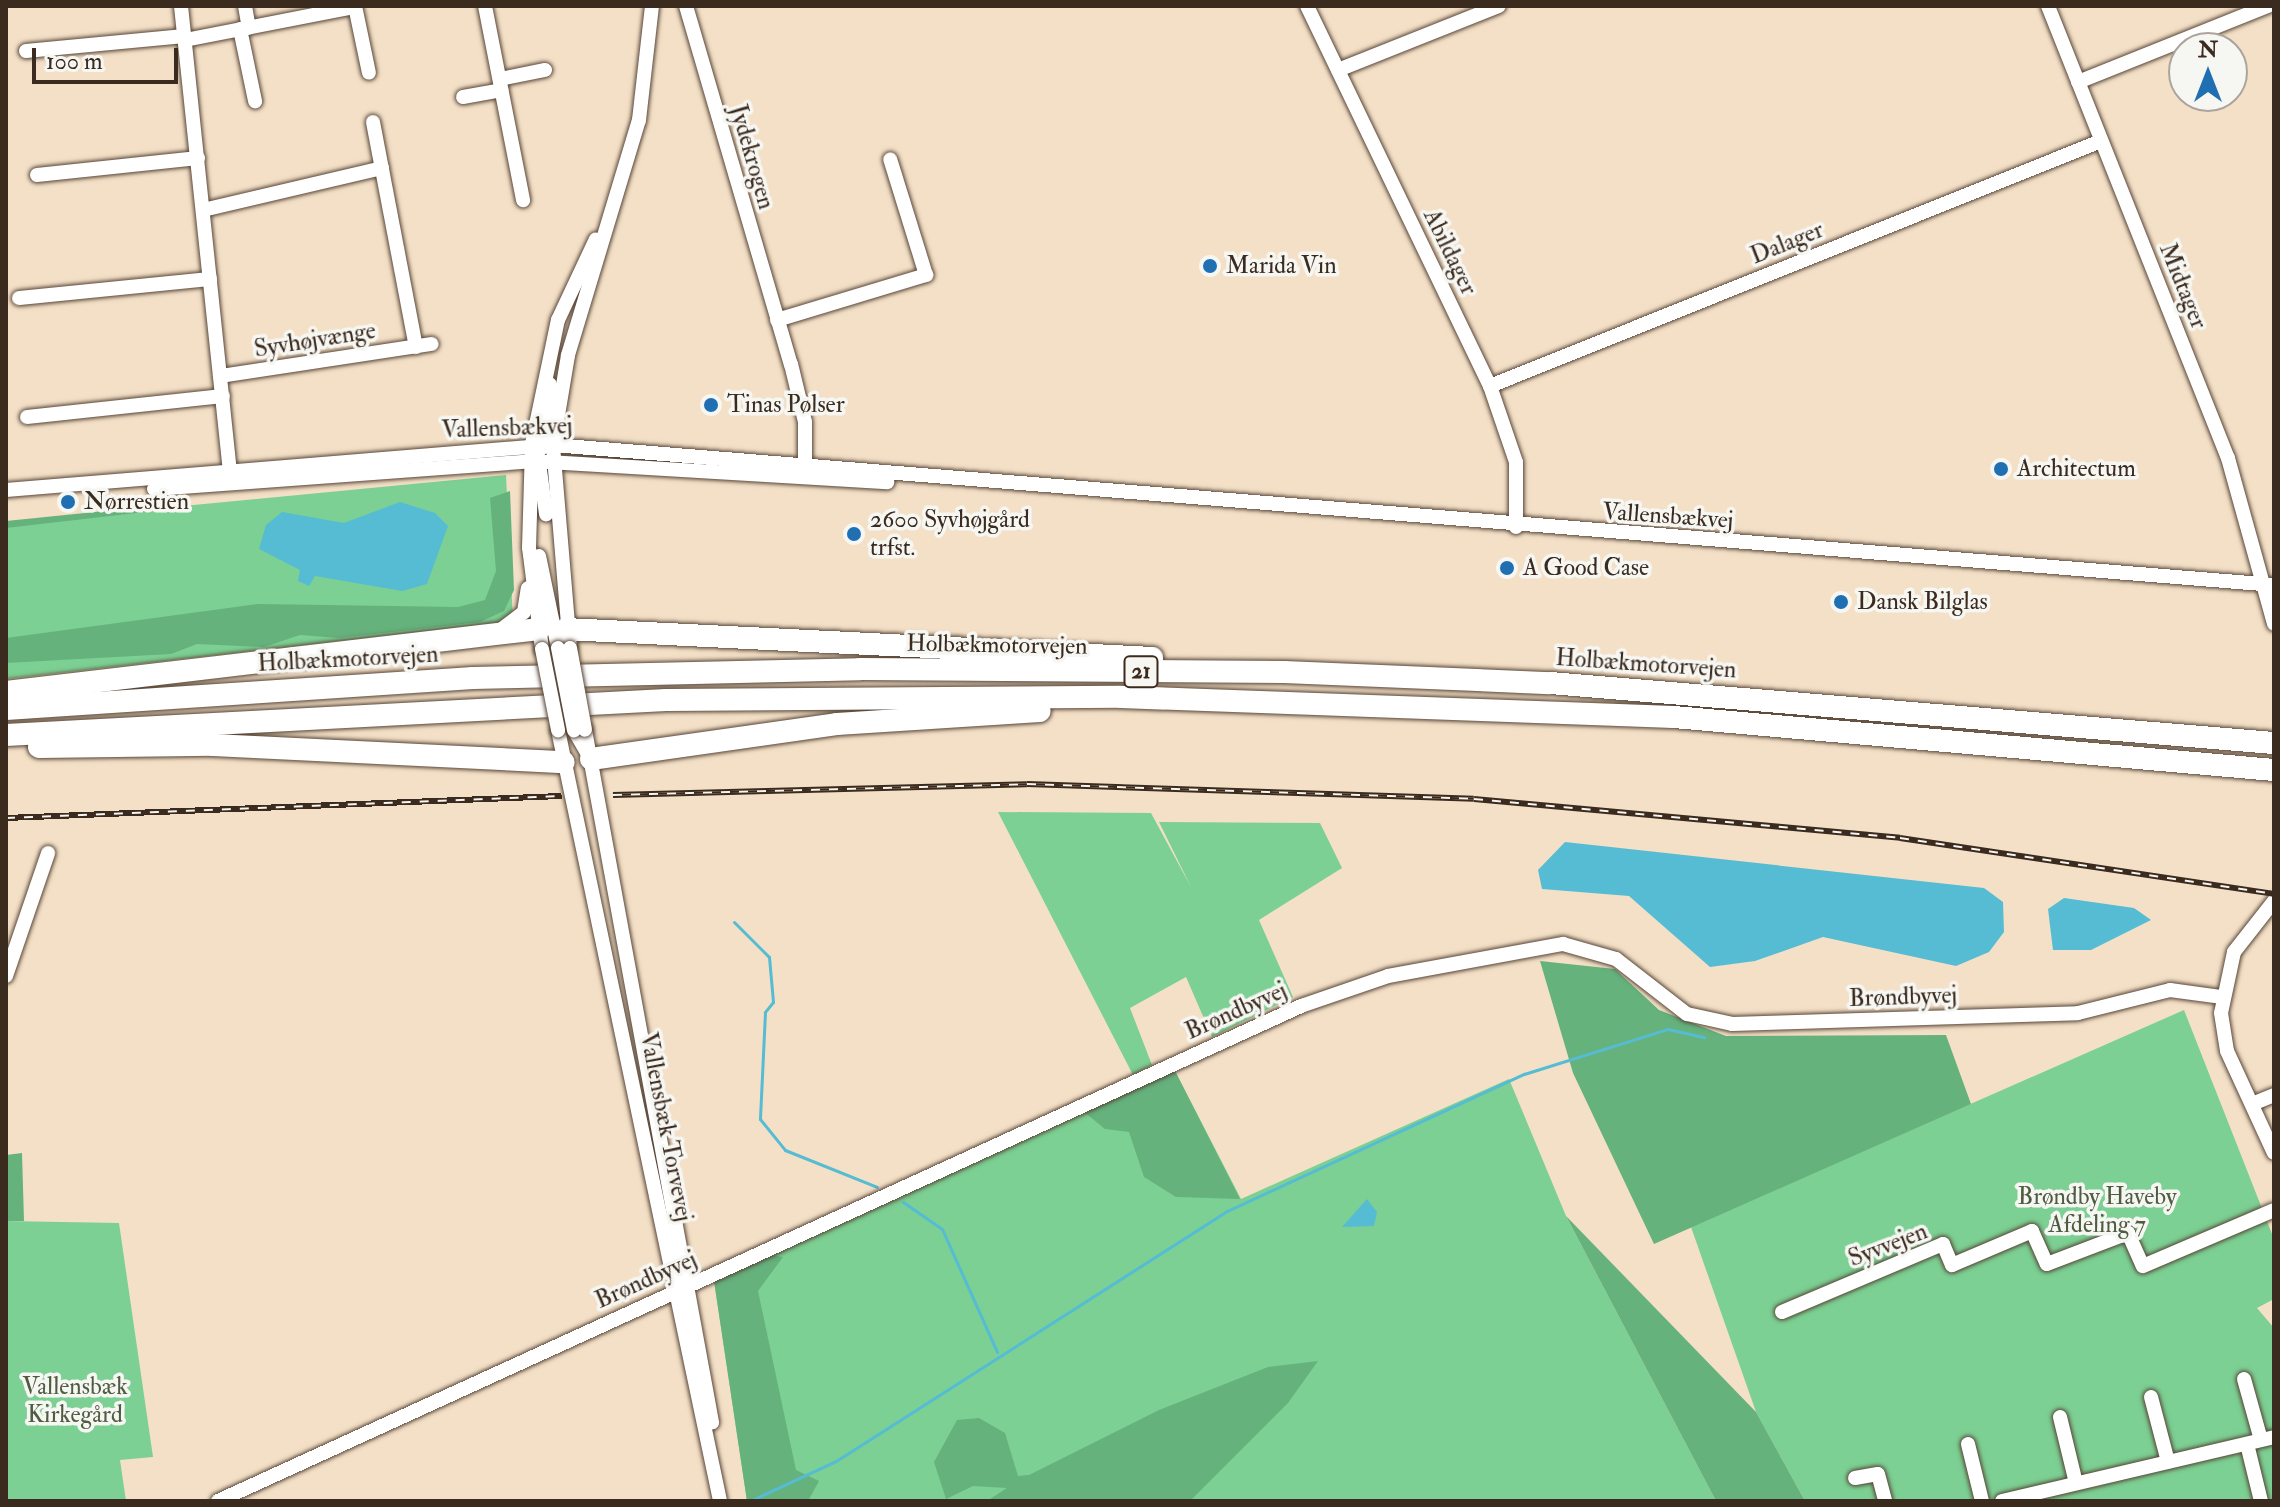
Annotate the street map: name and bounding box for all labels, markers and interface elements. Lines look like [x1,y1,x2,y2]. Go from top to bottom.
scale bar [36,32,182,82]
north arrow [2168,32,2248,112]
text: N [2198,36,2218,64]
text: 100 m [46,46,103,77]
street label: Jydekrogen [723,101,781,213]
street label: Abildager [1417,204,1483,300]
street label: Dalager [1746,215,1828,271]
street label: Midtager [2153,239,2213,333]
place label: Marida Vin [1226,252,1337,280]
marker: Marida Vin [1201,257,1219,275]
street label: Syvhøjvænge [252,316,378,364]
place label: Tinas Pølser [727,391,845,419]
marker: Tinas Pølser [702,396,720,414]
street label: Vallensbækvej [441,411,573,445]
place label: Architectum [2017,455,2136,483]
marker: Architectum [1992,460,2010,478]
place label: Nørrestien [84,488,189,516]
marker: Nørrestien [59,493,77,511]
street label: Vallensbækvej [1602,497,1734,535]
place label: 2600 Syvhøjgård trfst. [870,506,1030,562]
marker: 2600 Syvhøjgård trfst. [845,525,863,543]
place label: A Good Case [1523,554,1649,582]
marker: A Good Case [1498,559,1516,577]
place label: Dansk Bilglas [1857,588,1988,616]
marker: Dansk Bilglas [1832,593,1850,611]
street label: Holbækmotorvejen [906,629,1088,661]
street label: Holbækmotorvejen [257,640,439,678]
street label: Holbækmotorvejen [1555,643,1737,685]
road number: 21 [1123,654,1159,690]
street label: Brøndbyvej [1181,976,1291,1046]
street label: Brøndbyvej [1849,981,1957,1013]
street label: Vallensbæk Torvevej [634,1030,698,1224]
park label: Brøndby Haveby Afdeling 7 [2018,1183,2176,1239]
street label: Syvvejen [1844,1217,1932,1273]
street label: Brøndbyvej [591,1245,701,1315]
park label: Vallensbæk Kirkegård [22,1373,128,1429]

